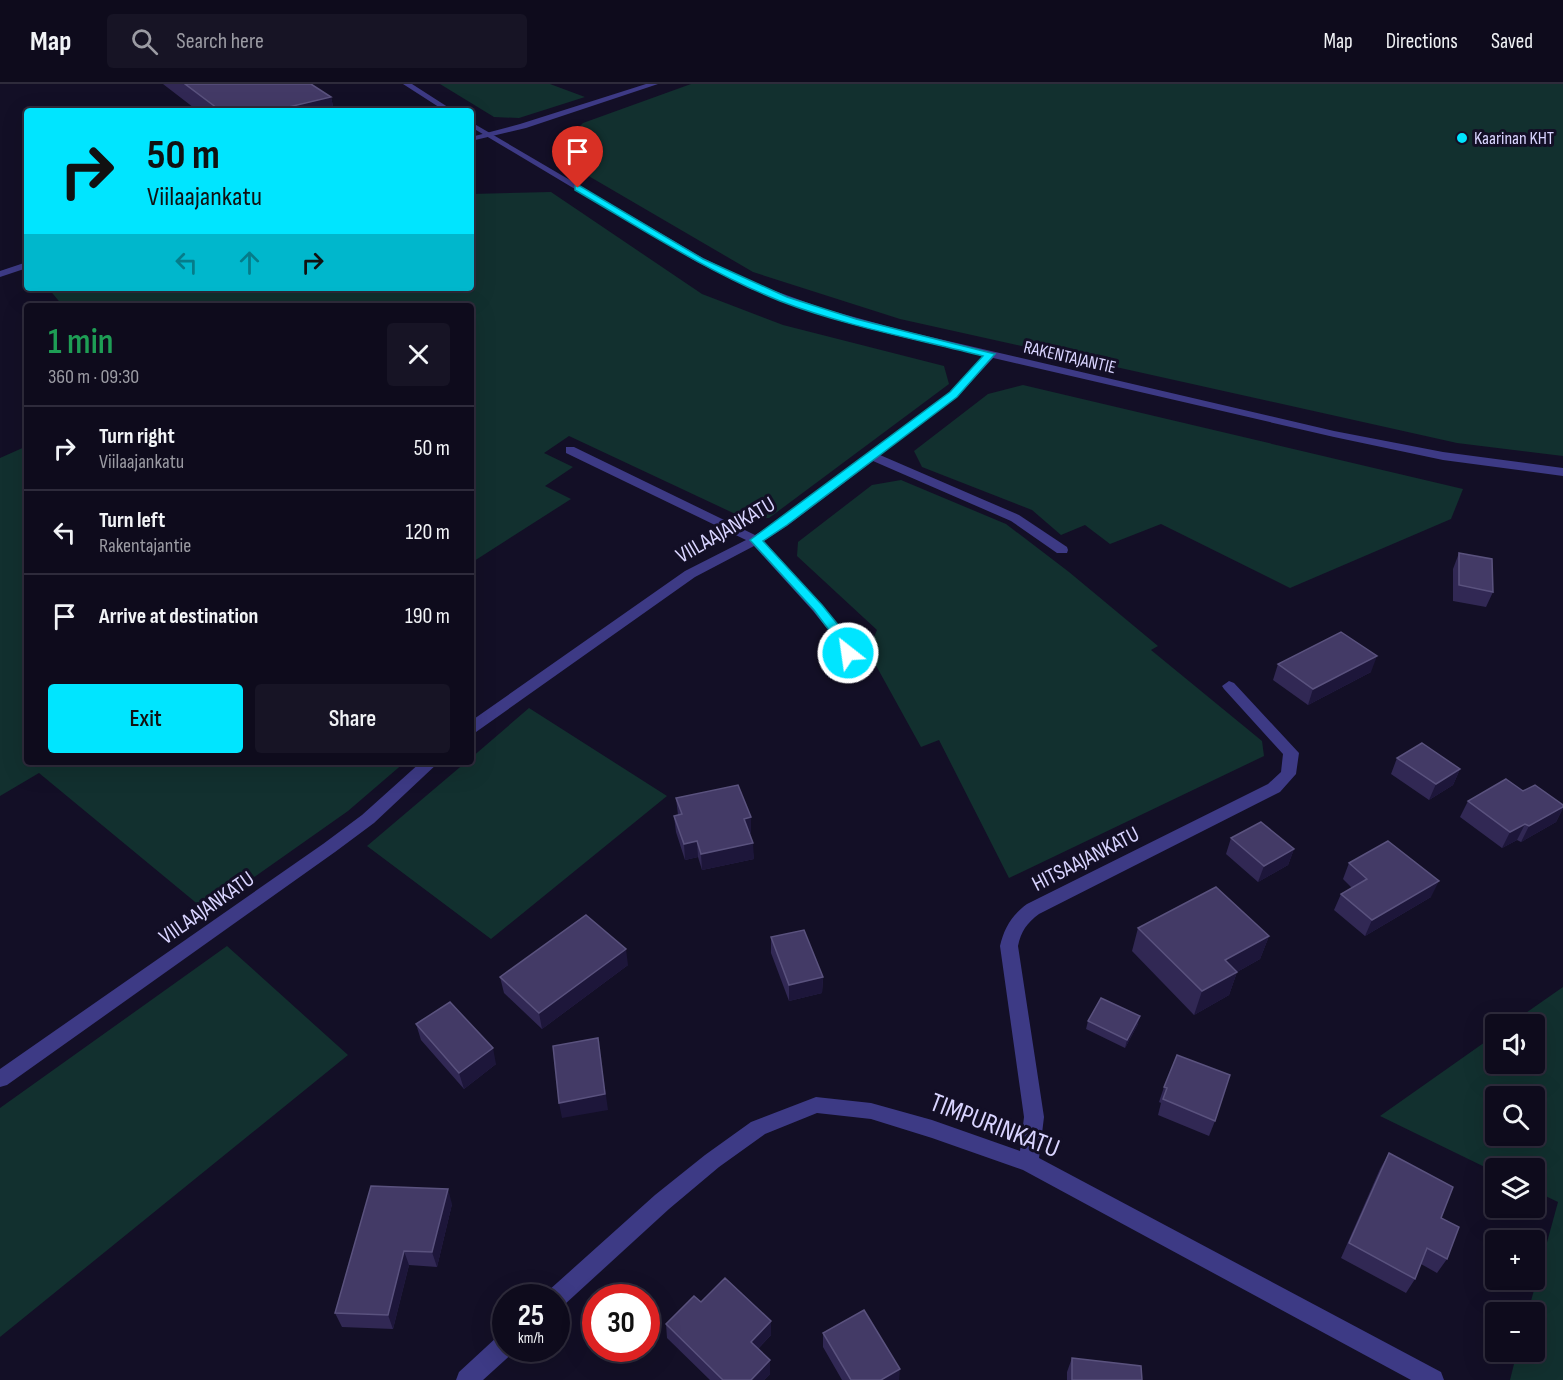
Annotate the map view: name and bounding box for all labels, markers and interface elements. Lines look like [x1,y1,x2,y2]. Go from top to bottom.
search box [107,14,527,68]
text: Map [30,25,71,58]
icon: search [128,25,161,58]
text: Search here [176,28,264,55]
text: Map [1323,29,1353,54]
text: Directions [1386,29,1458,54]
text: Saved [1491,29,1533,54]
pin [552,126,603,188]
place label: Kaarinan KHT [1474,128,1554,149]
text: 50 m [147,130,220,181]
marker: Kaarinan KHT [1455,131,1469,145]
icon: right [48,132,126,210]
icon: arrive [561,135,594,168]
text: Viilaajankatu [147,181,262,213]
icon: left [170,246,203,279]
icon: ahead [233,246,266,279]
icon: right [296,246,329,279]
text: 1 min [48,321,113,364]
button: close [387,323,450,386]
street label: RAKENTAJANTIE [1022,337,1118,378]
text: 360 m · 09:30 [48,365,139,389]
text: Turn right [99,423,175,450]
icon: right [48,432,81,465]
text: 50 m [414,435,450,462]
text: Viilaajankatu [99,450,184,474]
street label: VIILAAJANKATU [671,491,780,570]
text: Turn left [99,507,165,534]
icon: left [48,516,81,549]
text: 120 m [406,519,450,546]
text: Rakentajantie [99,534,191,558]
icon: arrive [48,600,81,633]
text: Arrive at destination [99,603,258,630]
text: 190 m [405,603,450,630]
position arrow [816,621,880,685]
button: Exit [48,684,243,753]
button: Share [255,684,450,753]
street label: HITSAAJANKATU [1028,821,1144,898]
street label: VIILAAJANKATU [154,866,260,951]
map controls [1485,1014,1545,1362]
button: sound [1485,1014,1545,1074]
button: search [1485,1086,1545,1146]
street label: TIMPURINKATU [925,1087,1064,1165]
button: layers [1485,1158,1545,1218]
button: + [1485,1230,1545,1290]
speed limit sign: 30 [582,1284,660,1362]
text: 25 [518,1298,544,1334]
button: − [1485,1302,1545,1362]
text: km/h [518,1329,544,1348]

